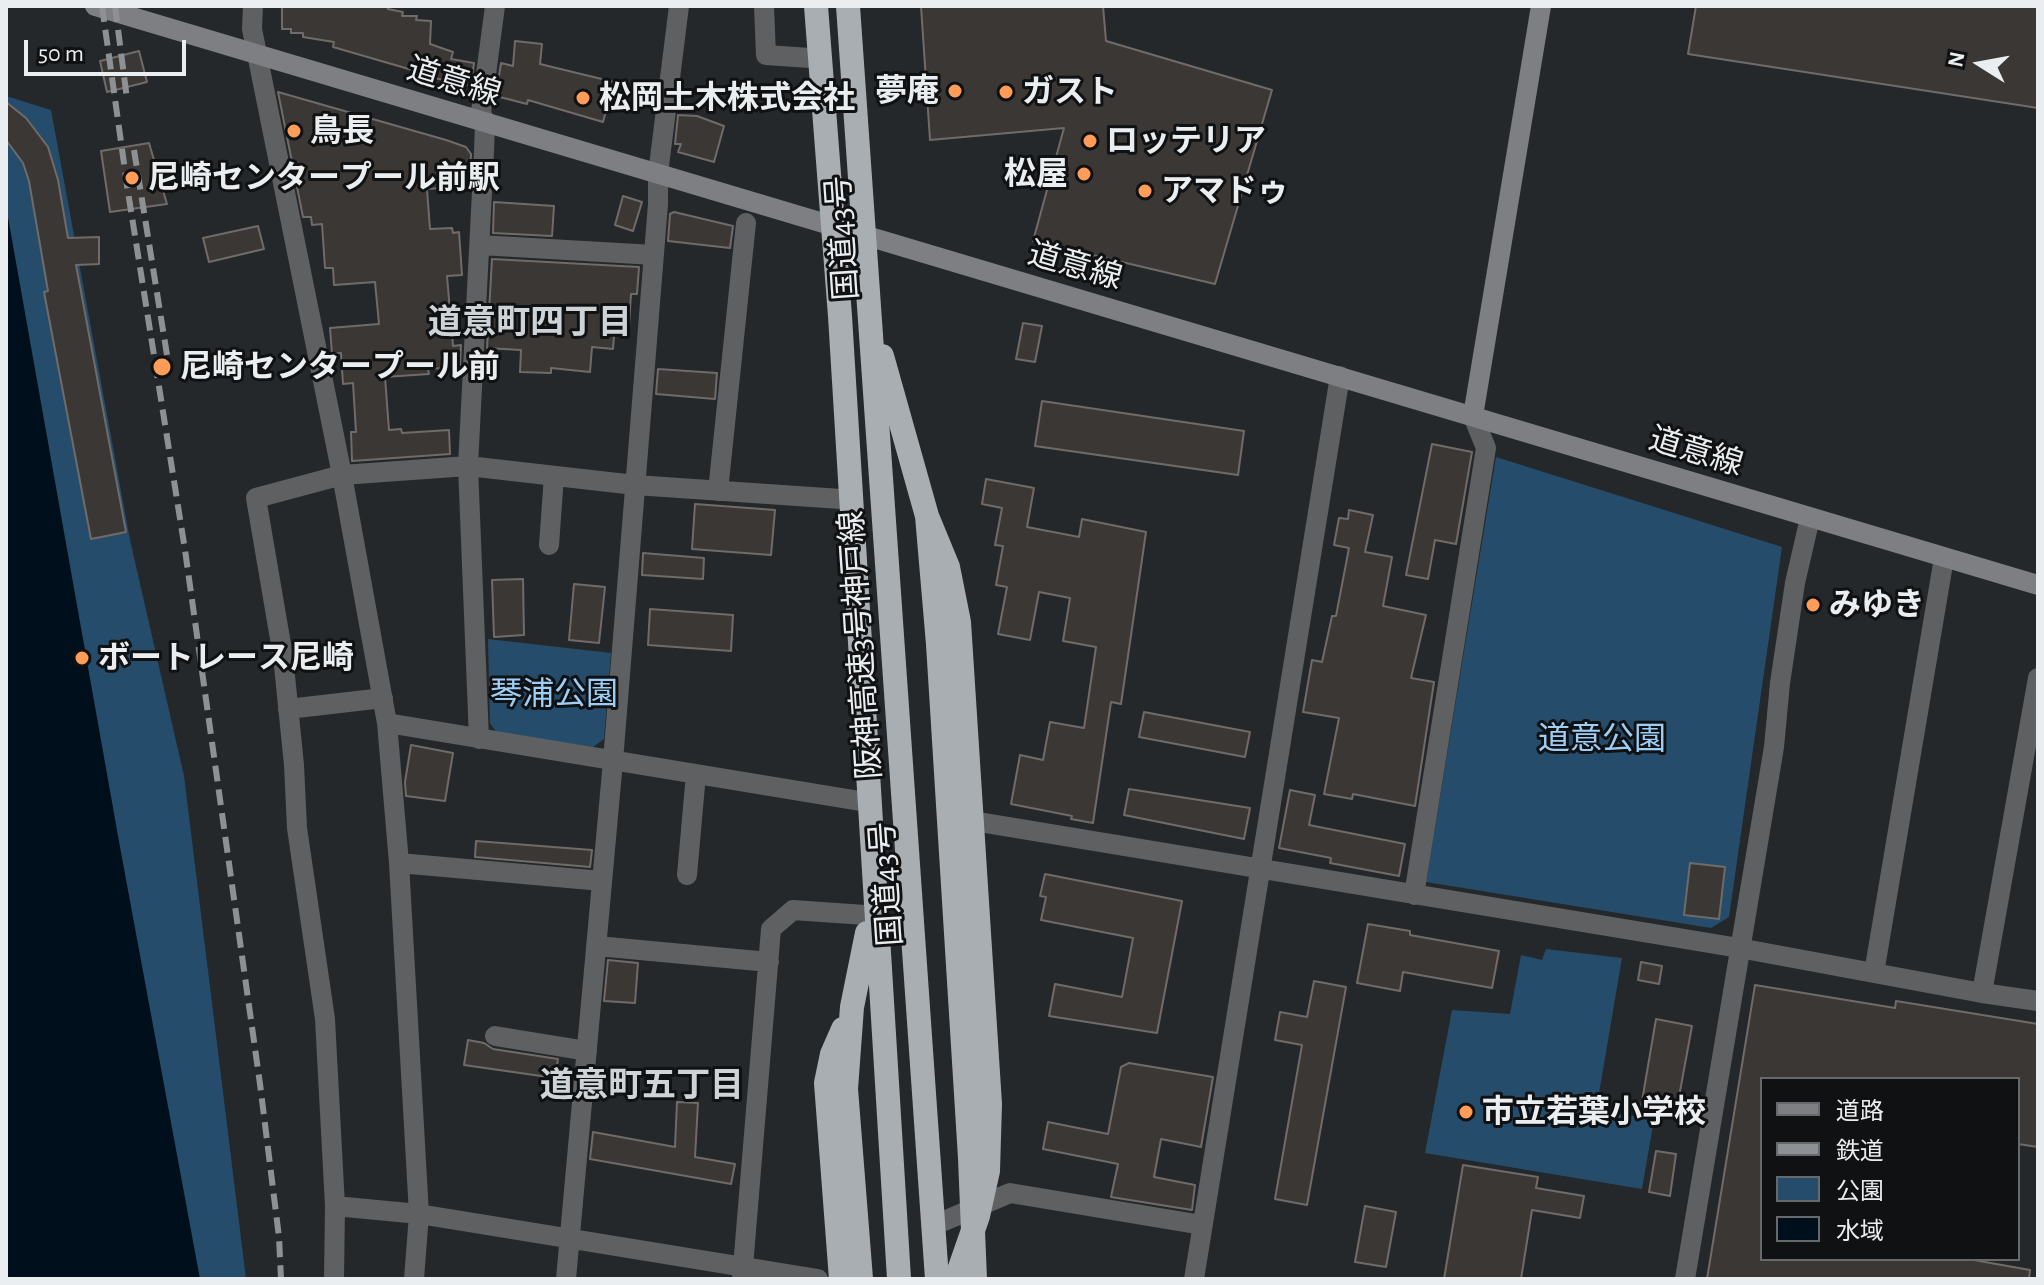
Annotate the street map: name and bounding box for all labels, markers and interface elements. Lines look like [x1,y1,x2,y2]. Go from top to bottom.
scale bar [28,24,190,74]
north arrow [1940,24,2020,104]
text: 50 m [38,42,84,66]
street label: 道意線 [402,50,506,114]
text: N [1944,50,1969,69]
place label: 夢庵 [875,72,939,110]
place label: ガスト [1022,73,1118,111]
place label: 松岡土木株式会社 [599,79,855,117]
marker: 夢庵 [946,82,964,100]
marker: ガスト [997,83,1015,101]
marker: 松岡土木株式会社 [574,89,592,107]
place label: 鳥長 [310,112,374,150]
marker: 鳥長 [285,122,303,140]
place label: ロッテリア [1106,122,1266,160]
marker: ロッテリア [1081,132,1099,150]
place label: 松屋 [1004,155,1068,193]
place label: 尼崎センタープール前駅 [148,159,500,197]
marker: 松屋 [1075,165,1093,183]
marker: 尼崎センタープール前駅 [123,169,141,187]
place label: アマドゥ [1161,172,1289,210]
street label: 国道43号 [820,175,866,301]
marker: アマドゥ [1136,182,1154,200]
street label: 道意線 [1024,234,1126,298]
district label: 道意町四丁目 [428,303,632,343]
place label: 尼崎センタープール前 [180,348,500,386]
marker: 尼崎センタープール前 [151,356,173,378]
street label: 道意線 [1644,420,1748,484]
street label: 阪神高速3号神戸線 [832,509,890,781]
place label: みゆき [1829,586,1925,624]
marker: みゆき [1804,596,1822,614]
place label: ボートレース尼崎 [98,639,354,677]
marker: ボートレース尼崎 [73,649,91,667]
park label: 琴浦公園 [490,675,618,713]
park label: 道意公園 [1538,720,1666,758]
street label: 国道43号 [864,821,910,947]
district label: 道意町五丁目 [540,1066,744,1106]
legend [1760,1077,2020,1261]
place label: 市立若葉小学校 [1482,1093,1706,1131]
text: 道路 [1836,1100,1884,1124]
marker: 市立若葉小学校 [1457,1103,1475,1121]
text: 鉄道 [1836,1140,1884,1164]
text: 公園 [1836,1180,1884,1204]
text: 水域 [1836,1220,1884,1244]

